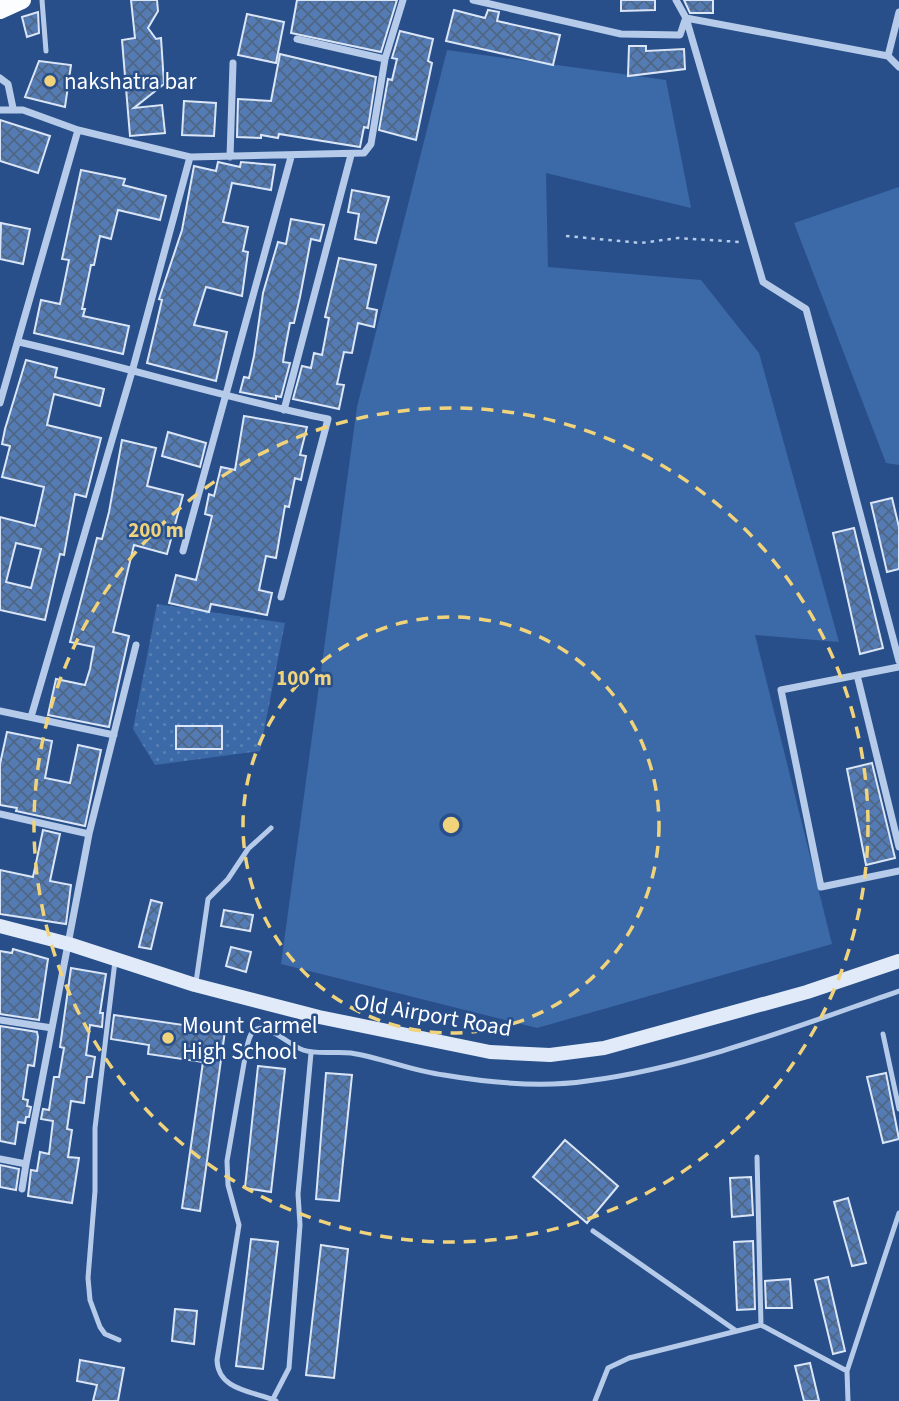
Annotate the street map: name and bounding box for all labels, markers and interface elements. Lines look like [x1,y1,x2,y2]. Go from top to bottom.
place label: nakshatra bar [64,65,197,98]
marker: nakshatra bar [42,73,58,89]
text: 200 m [128,515,184,545]
text: 100 m [276,663,332,693]
centre of rings [439,813,463,837]
street label: Old Airport Road [352,985,514,1045]
place label: Mount Carmel High School [182,1009,318,1068]
marker: Mount Carmel High School [160,1030,176,1046]

